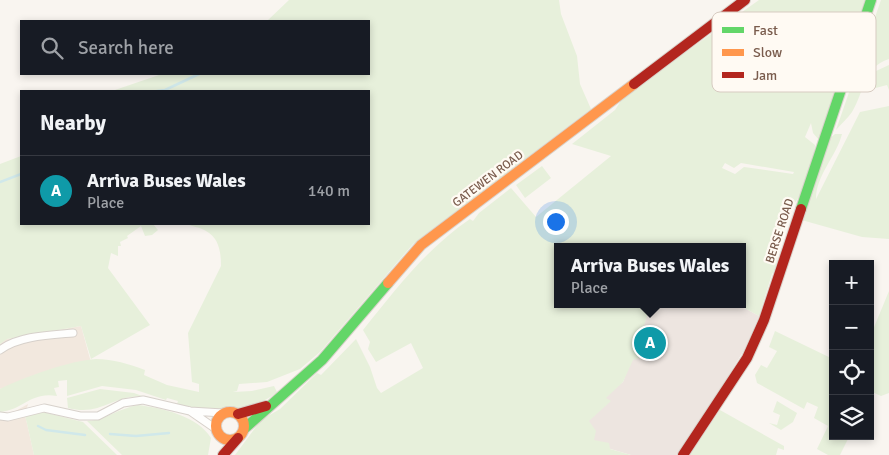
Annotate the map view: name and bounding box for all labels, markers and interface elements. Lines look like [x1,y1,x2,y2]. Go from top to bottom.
legend [712,12,876,92]
search box [20,20,370,75]
text: Fast [753,22,778,39]
icon: search [38,34,66,62]
text: Search here [78,36,174,60]
text: Slow [753,44,782,61]
text: Jam [753,67,777,84]
text: Nearby [40,110,106,136]
street label: GATEWEN ROAD [450,147,527,210]
text: Arriva Buses Wales [87,169,246,193]
text: A [51,181,61,201]
text: 140 m [308,181,350,201]
text: Place [87,193,124,213]
street label: BERSE ROAD [762,197,798,265]
your location [543,209,569,235]
popup [554,243,746,308]
text: Arriva Buses Wales [571,254,729,278]
map controls [829,260,874,440]
button: + [829,260,874,305]
text: Place [571,278,608,298]
button: − [829,305,874,350]
pin: A [634,324,666,362]
button: locate [829,350,874,395]
button: layers [829,395,874,440]

